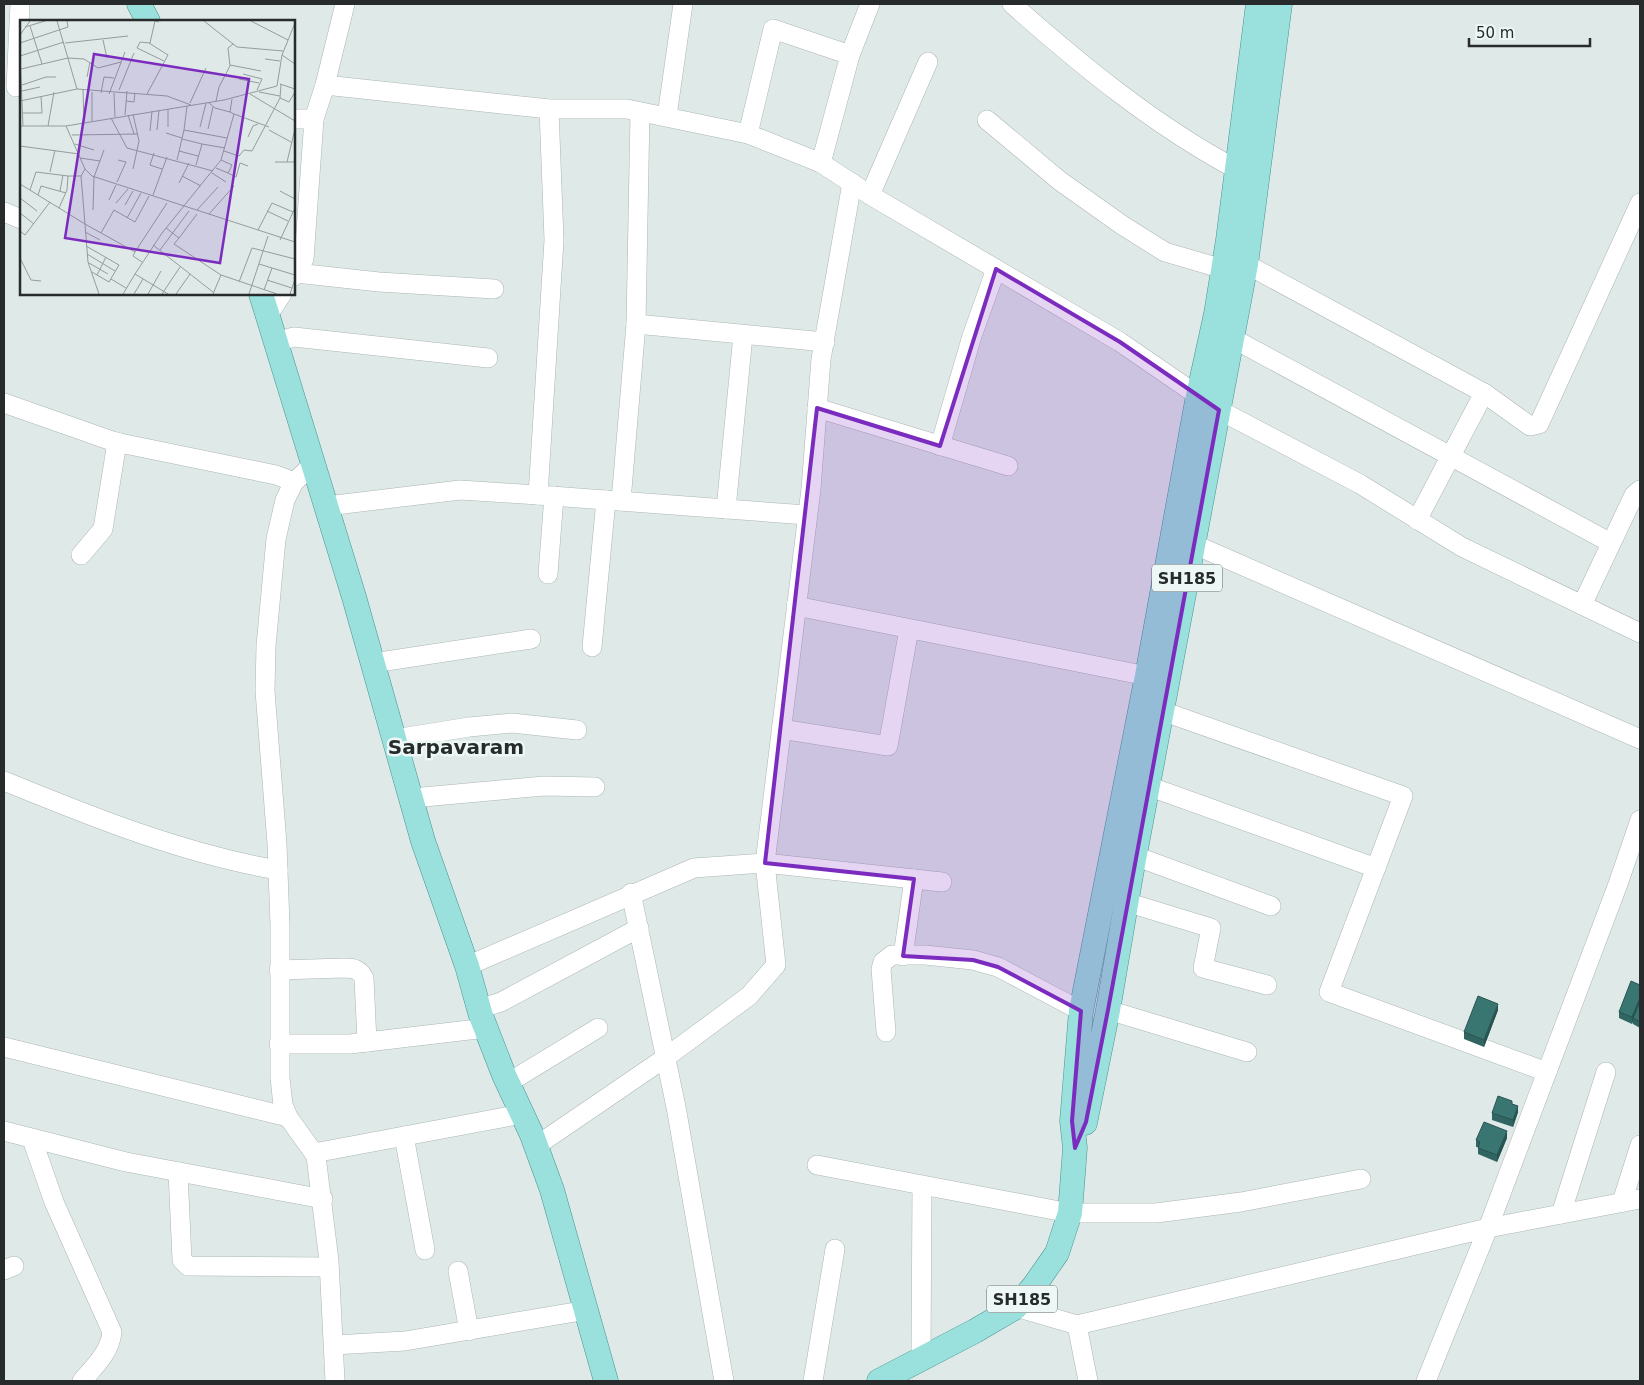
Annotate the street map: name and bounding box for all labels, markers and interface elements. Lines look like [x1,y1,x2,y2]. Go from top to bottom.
scale bar [1469,15,1590,47]
inset map [20,20,295,295]
text: 50 m [1476,24,1514,42]
road number: SH185 [1152,564,1222,592]
district label: Sarpavaram [388,735,524,759]
road number: SH185 [987,1286,1057,1312]

